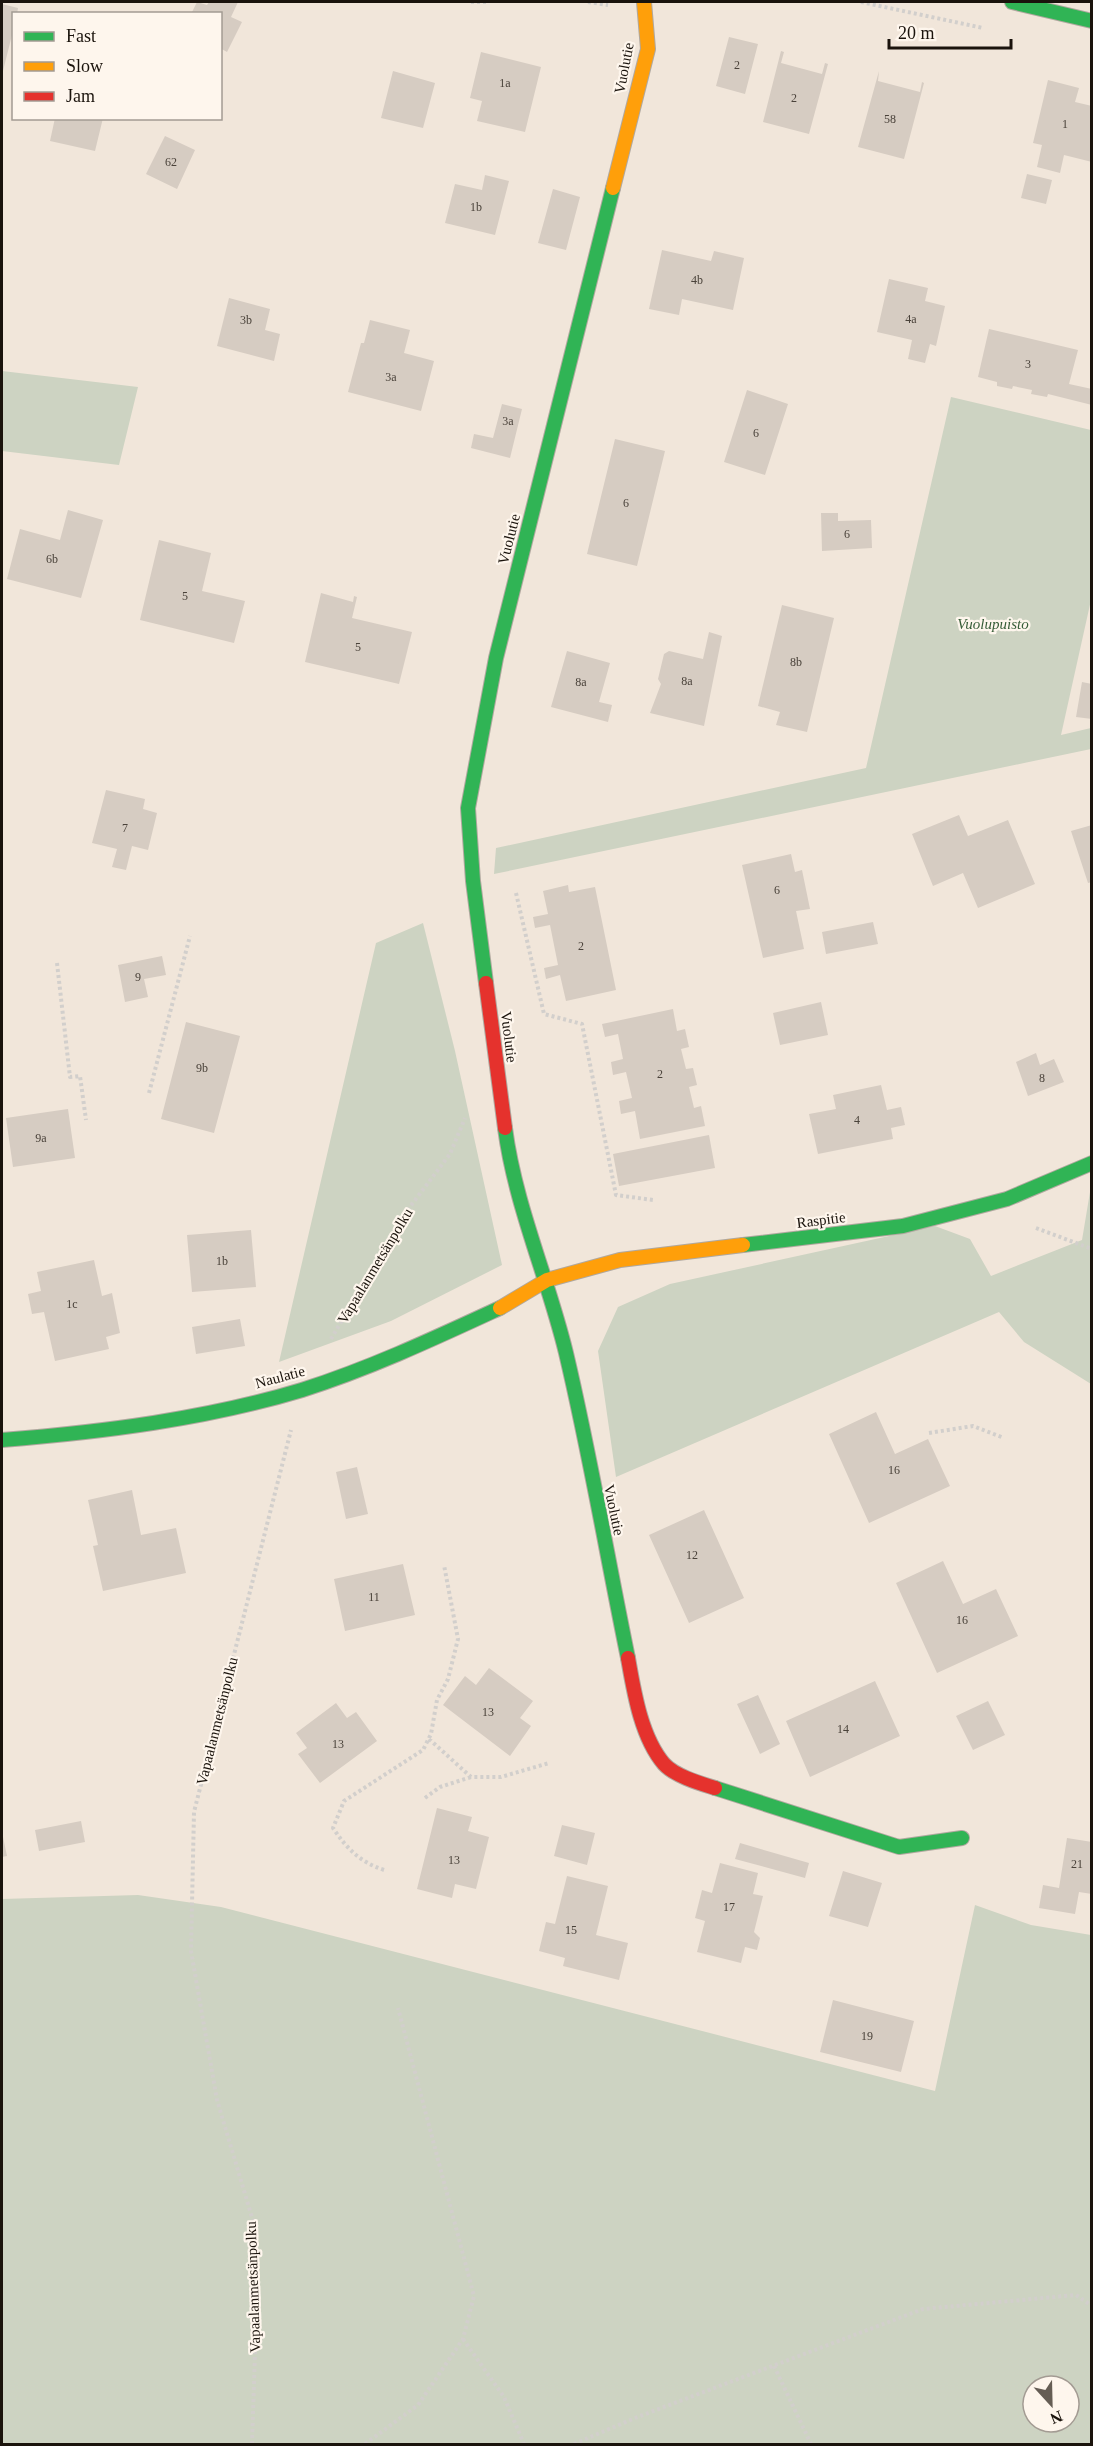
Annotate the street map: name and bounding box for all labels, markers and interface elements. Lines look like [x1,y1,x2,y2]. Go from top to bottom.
legend [12,12,222,120]
scale bar [889,12,1010,50]
text: 20 m [898,23,935,43]
text: Fast [66,26,96,46]
street label: Vuolutie [611,41,637,95]
text: Slow [66,56,103,76]
house number: 2 [734,58,740,72]
house number: 1a [499,76,511,90]
text: Jam [66,86,95,106]
house number: 2 [791,91,797,105]
house number: 58 [884,112,896,126]
house number: 1 [1062,117,1068,131]
house number: 62 [165,155,177,169]
house number: 1b [470,200,482,214]
house number: 4b [691,273,703,287]
house number: 4a [905,312,917,326]
house number: 3b [240,313,252,327]
house number: 3 [1025,357,1031,371]
house number: 3a [385,370,397,384]
house number: 3a [502,414,514,428]
house number: 6 [753,426,759,440]
house number: 6 [623,496,629,510]
street label: Vuolutie [495,512,523,566]
house number: 6 [844,527,850,541]
house number: 6b [46,552,58,566]
house number: 5 [182,589,188,603]
park label: Vuolupuisto [957,616,1029,632]
house number: 5 [355,640,361,654]
house number: 8b [790,655,802,669]
house number: 8a [681,674,693,688]
house number: 8a [575,675,587,689]
house number: 7 [122,821,128,835]
house number: 6 [774,883,780,897]
house number: 2 [578,939,584,953]
house number: 9 [135,970,141,984]
street label: Vuolutie [498,1010,520,1064]
house number: 9b [196,1061,208,1075]
house number: 2 [657,1067,663,1081]
house number: 8 [1039,1071,1045,1085]
house number: 4 [854,1113,860,1127]
house number: 9a [35,1131,47,1145]
street label: Vapaalanmetsänpolku [334,1205,416,1327]
street label: Raspitie [796,1209,847,1231]
house number: 1b [216,1254,228,1268]
house number: 1c [66,1297,78,1311]
street label: Naulatie [253,1363,307,1391]
house number: 16 [888,1463,900,1477]
street label: Vuolutie [601,1483,627,1537]
house number: 12 [686,1548,698,1562]
house number: 11 [368,1590,380,1604]
house number: 16 [956,1613,968,1627]
street label: Vapaalanmetsänpolku [193,1655,241,1787]
house number: 13 [482,1705,494,1719]
house number: 14 [837,1722,849,1736]
house number: 13 [332,1737,344,1751]
house number: 13 [448,1853,460,1867]
house number: 21 [1071,1857,1083,1871]
house number: 17 [723,1900,735,1914]
house number: 15 [565,1923,577,1937]
house number: 19 [861,2029,873,2043]
street label: Vapaalanmetsänpolku [243,2220,263,2353]
north arrow [1021,2374,1081,2434]
text: N [1047,2407,1065,2428]

